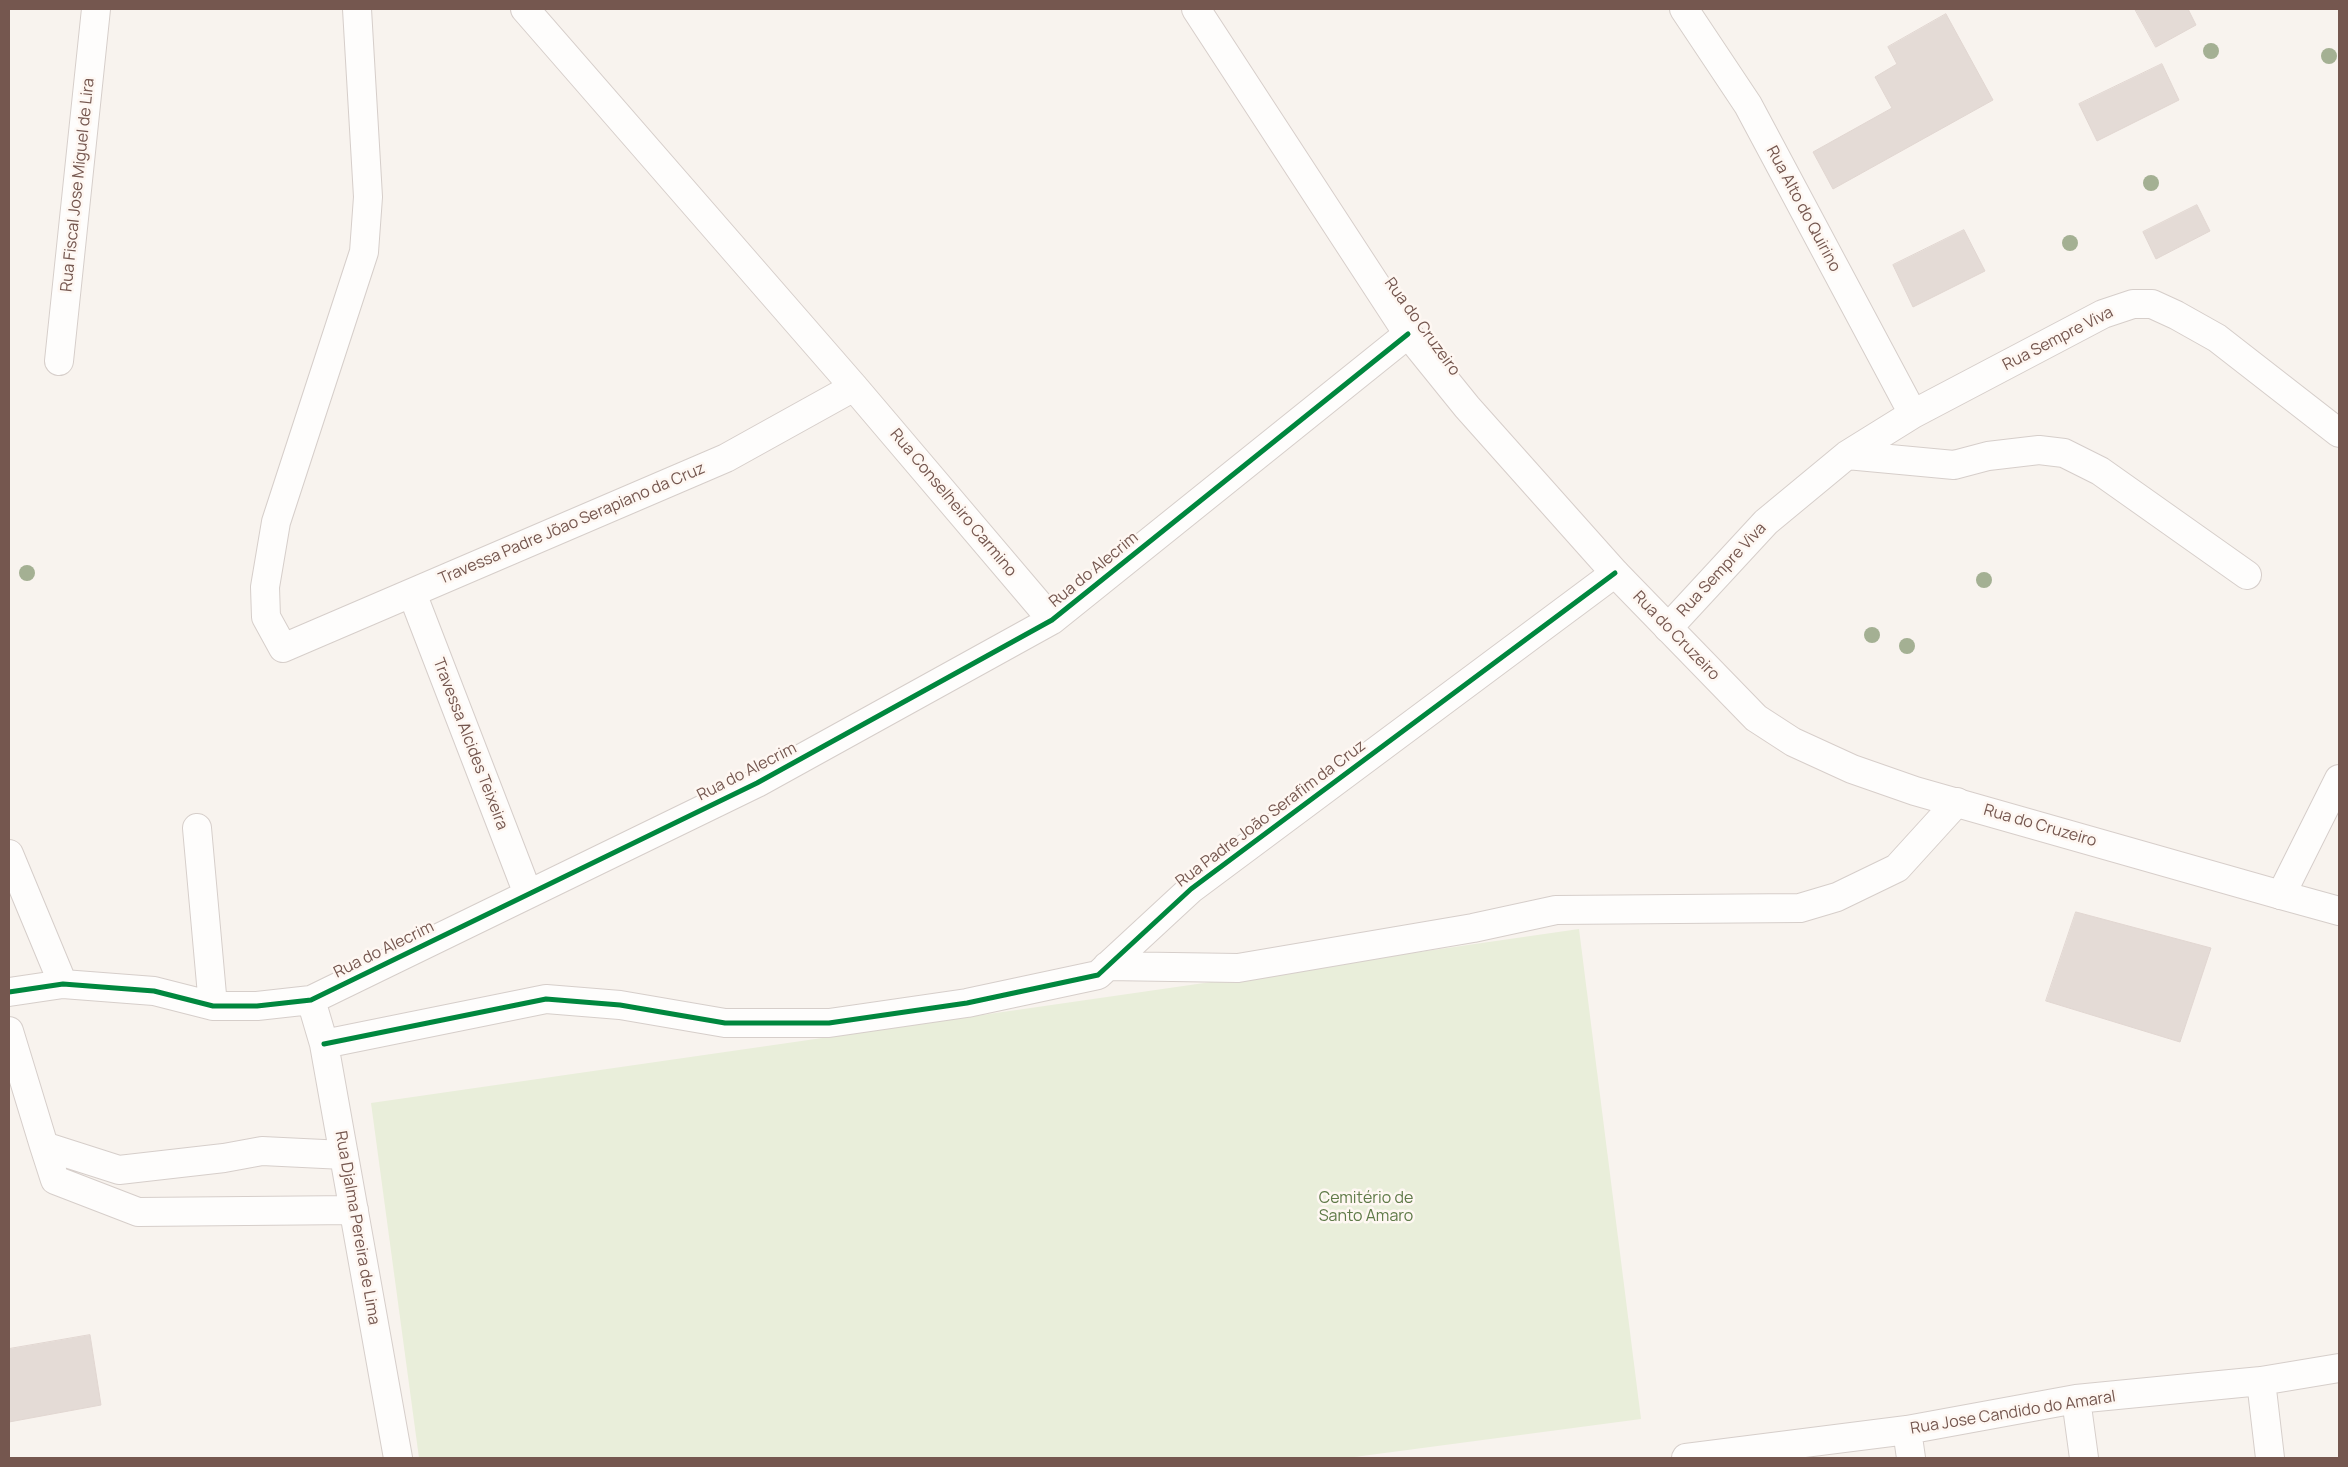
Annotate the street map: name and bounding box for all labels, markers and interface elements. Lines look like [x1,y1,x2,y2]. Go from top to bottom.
street label: Rua Fiscal Jose Miguel de Lira [57,77,99,293]
street label: Rua Alto do Quirino [1762,143,1844,275]
street label: Rua do Cruzeiro [1380,274,1464,380]
street label: Rua Sempre Viva [2000,303,2116,375]
street label: Rua Conselheiro Carmino [886,425,1020,581]
street label: Travessa Padre Jõao Serapiano da Cruz [436,459,708,589]
street label: Rua Sempre Viva [1674,519,1770,621]
street label: Rua do Alecrim [1046,528,1142,612]
street label: Rua do Cruzeiro [1629,587,1723,685]
street label: Travessa Alcides Teixeira [428,655,512,833]
street label: Rua Padre João Serafim da Cruz [1172,736,1370,892]
street label: Rua do Alecrim [694,739,800,805]
street label: Rua do Cruzeiro [1981,801,2099,851]
street label: Rua do Alecrim [331,917,437,983]
street label: Rua Djalma Pereira de Lima [331,1130,383,1326]
park label: Cemitério de Santo Amaro [1319,1189,1413,1227]
street label: Rua Jose Candido do Amaral [1909,1387,2117,1439]

